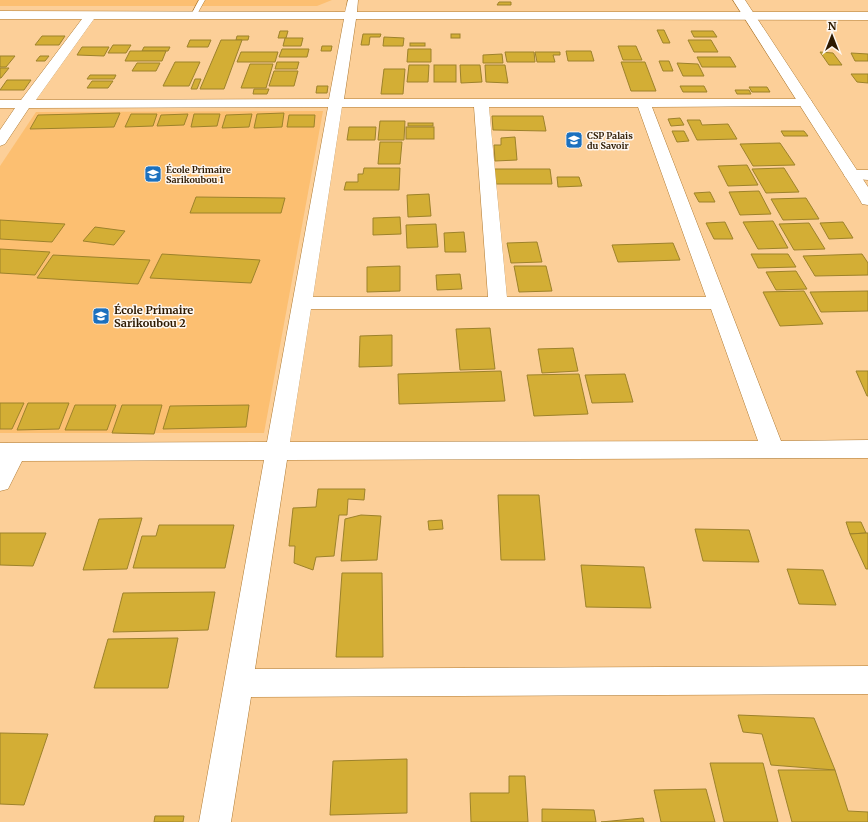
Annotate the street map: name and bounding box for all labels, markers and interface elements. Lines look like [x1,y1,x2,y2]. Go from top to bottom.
north arrow [812,16,852,56]
text: N [828,19,837,33]
school or university icon: CSP Palais du Savoir [564,130,584,150]
place label: CSP Palais du Savoir [587,130,633,151]
place label: École Primaire Sarikoubou 1 [166,163,231,185]
school or university icon: École Primaire Sarikoubou 1 [143,164,163,184]
place label: École Primaire Sarikoubou 2 [114,303,193,330]
school or university icon: École Primaire Sarikoubou 2 [91,306,111,326]

